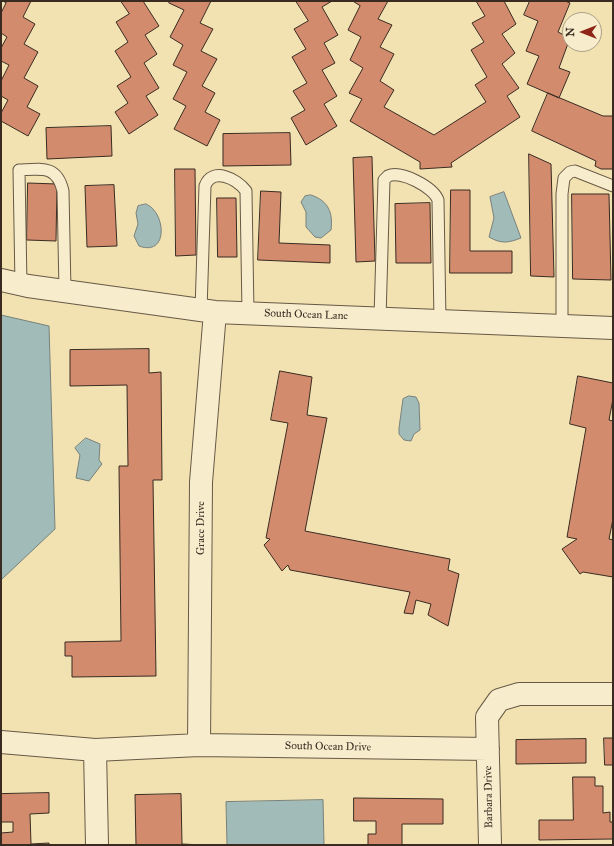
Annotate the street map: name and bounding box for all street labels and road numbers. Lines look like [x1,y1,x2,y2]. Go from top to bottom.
street label: South Ocean Lane [264,307,348,323]
street label: Grace Drive [194,501,208,555]
street label: South Ocean Drive [285,740,371,754]
street label: Barbara Drive [482,766,496,828]

